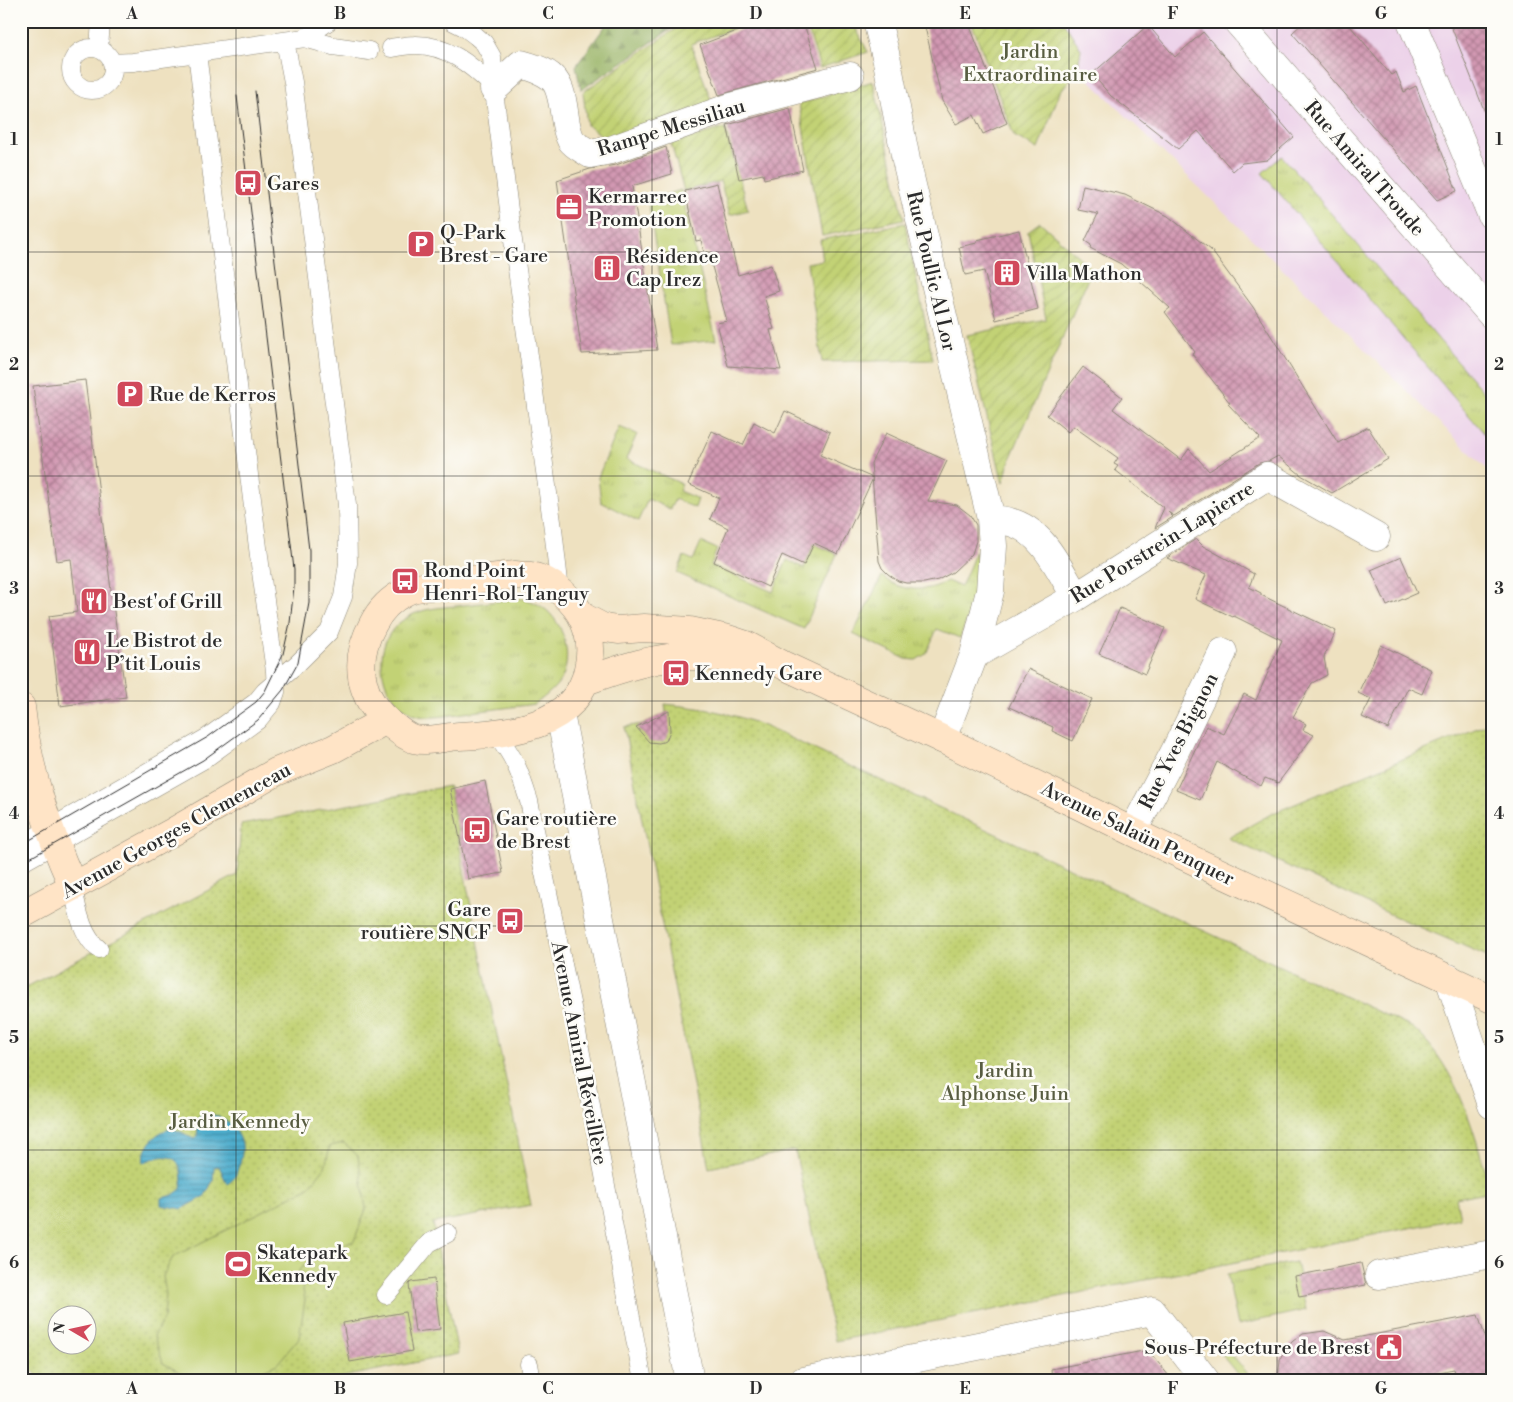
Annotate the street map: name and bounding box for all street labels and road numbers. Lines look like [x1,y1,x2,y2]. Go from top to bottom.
street label: Rampe Messiliau [594,94,749,163]
street label: Rue Amiral Troude [1298,96,1430,242]
street label: Rue Poullic Al Lor [900,189,961,354]
street label: Rue Porstrein-Lapierre [1066,477,1259,610]
street label: Rue Yves Bignon [1134,669,1225,814]
street label: Avenue Georges Clemenceau [57,757,296,905]
street label: Avenue Salaün Penquer [1036,776,1238,892]
street label: Avenue Amiral Réveillère [544,938,612,1167]

